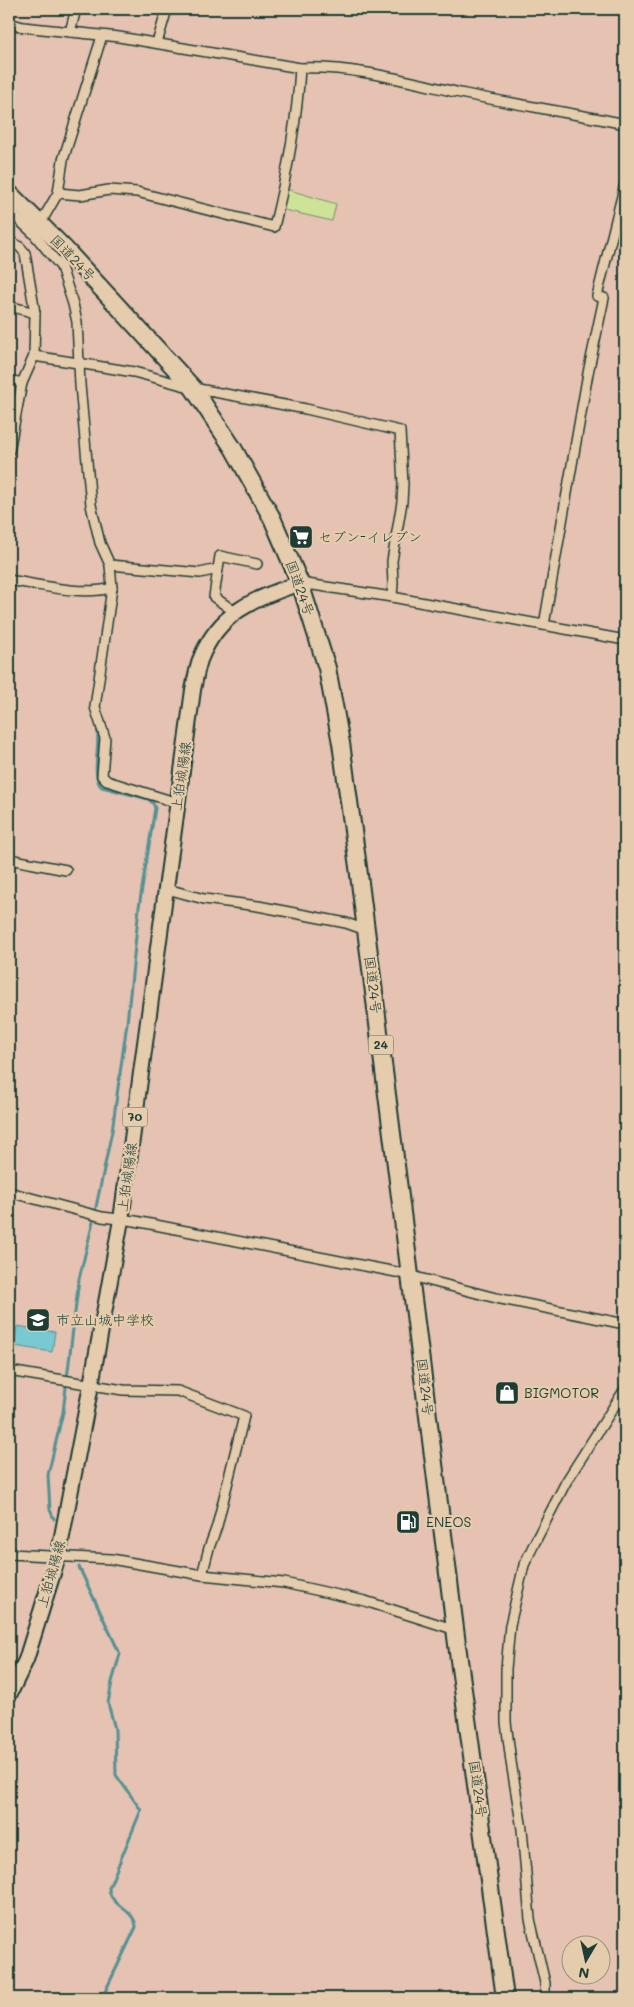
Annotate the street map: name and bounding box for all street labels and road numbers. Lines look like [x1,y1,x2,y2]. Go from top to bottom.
street label: 国道24号 [46,230,100,285]
street label: 国道24号 [282,557,319,618]
street label: 上狛城陽線 [166,740,195,812]
street label: 国道24号 [361,955,386,1015]
road number: 24 [368,1036,394,1054]
road number: 70 [122,1108,148,1126]
street label: 上狛城陽線 [112,1141,141,1213]
street label: 国道24号 [413,1357,438,1417]
street label: 上狛城陽線 [32,1538,69,1610]
street label: 国道24号 [465,1759,492,1819]

